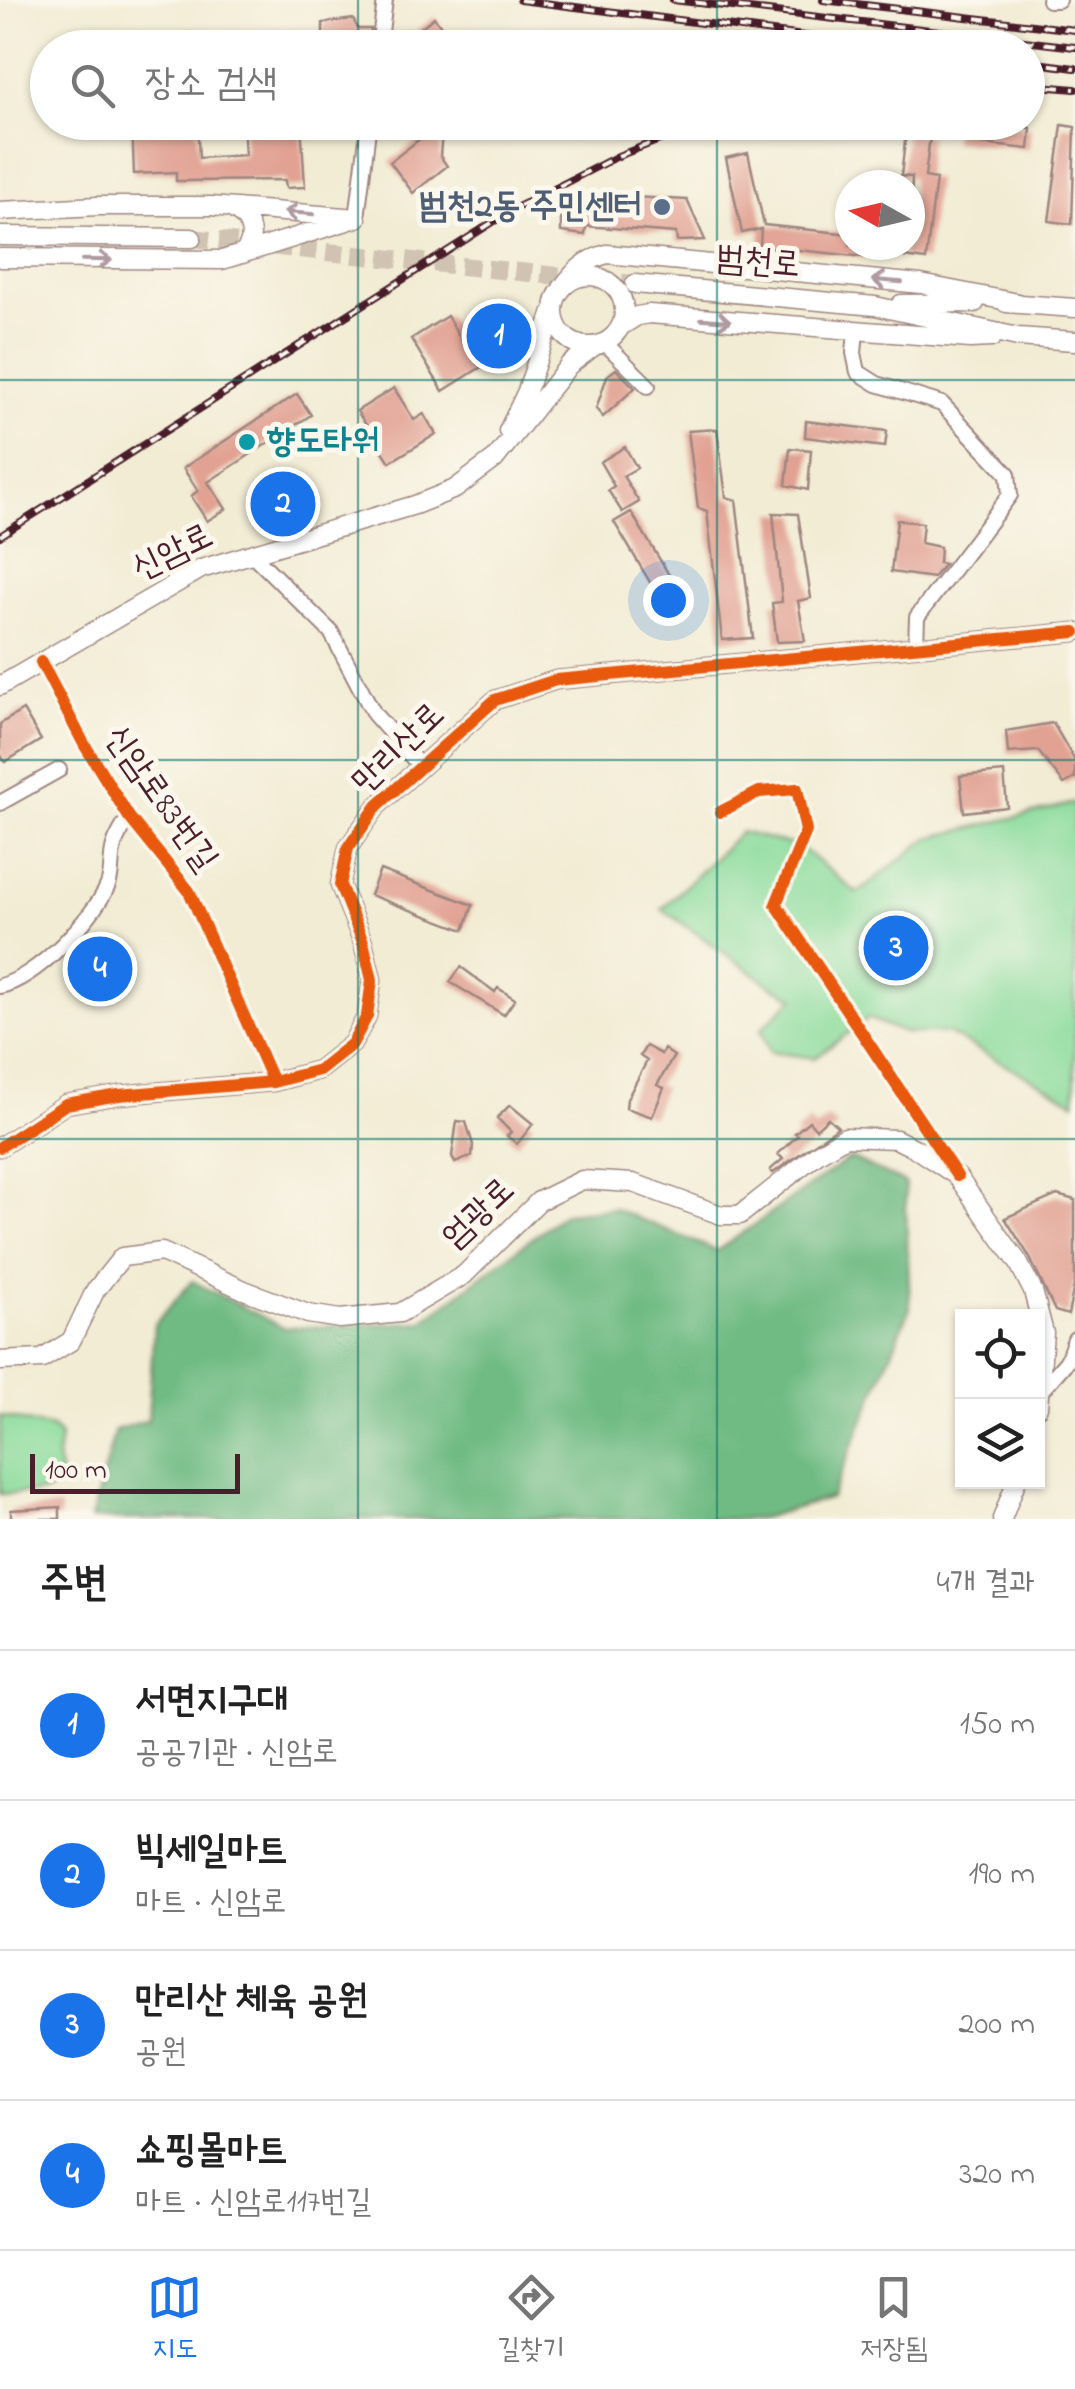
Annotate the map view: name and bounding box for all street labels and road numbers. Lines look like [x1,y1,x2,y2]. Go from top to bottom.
street label: 범천로 [714,234,802,292]
street label: 신암로 [124,512,222,594]
street label: 만리산로 [341,692,457,806]
street label: 신암로83번길 [91,715,229,883]
street label: 엄광로 [431,1167,527,1261]

